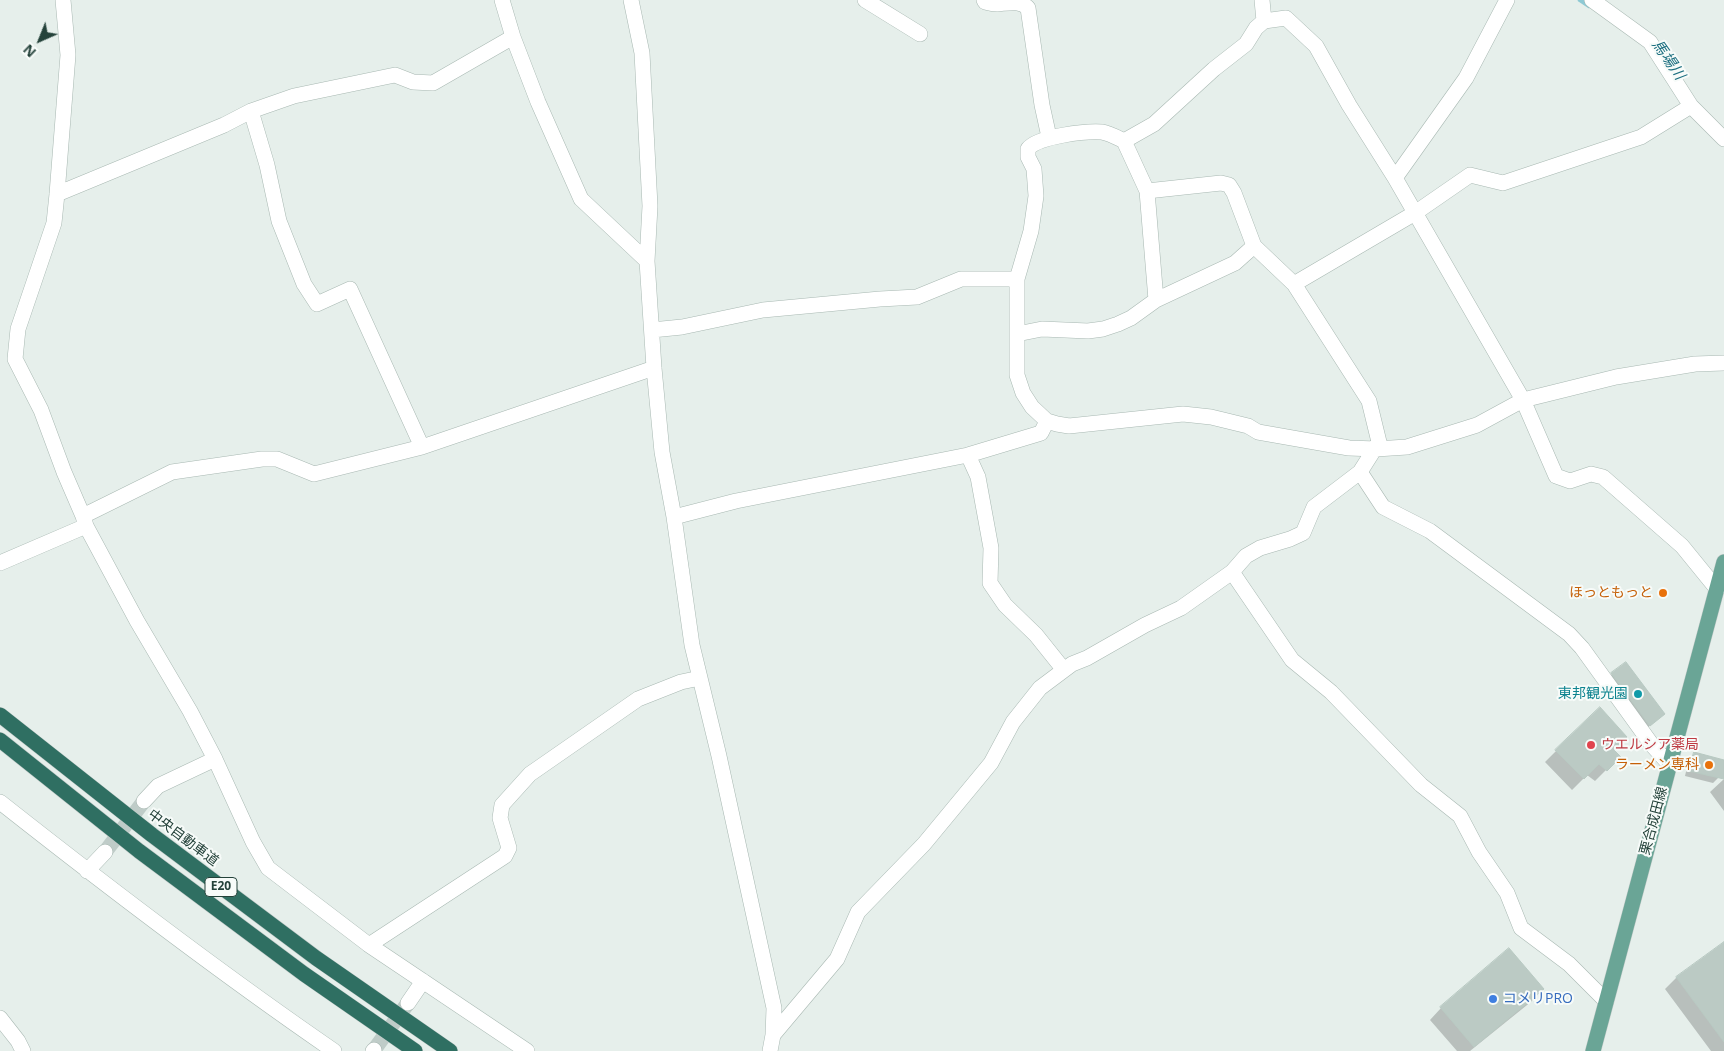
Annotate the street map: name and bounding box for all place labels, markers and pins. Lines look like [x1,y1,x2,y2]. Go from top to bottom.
place label: ほっともっと [1569,585,1653,601]
marker: ほっともっと [1657,587,1669,599]
place label: 東邦観光園 [1558,686,1628,702]
marker: 東邦観光園 [1632,688,1644,700]
place label: ウエルシア薬局 [1601,737,1699,753]
marker: ウエルシア薬局 [1585,739,1597,751]
place label: ラーメン専科 [1615,757,1699,773]
marker: ラーメン専科 [1703,759,1715,771]
place label: コメリPRO [1503,991,1573,1007]
marker: コメリPRO [1487,993,1499,1005]

